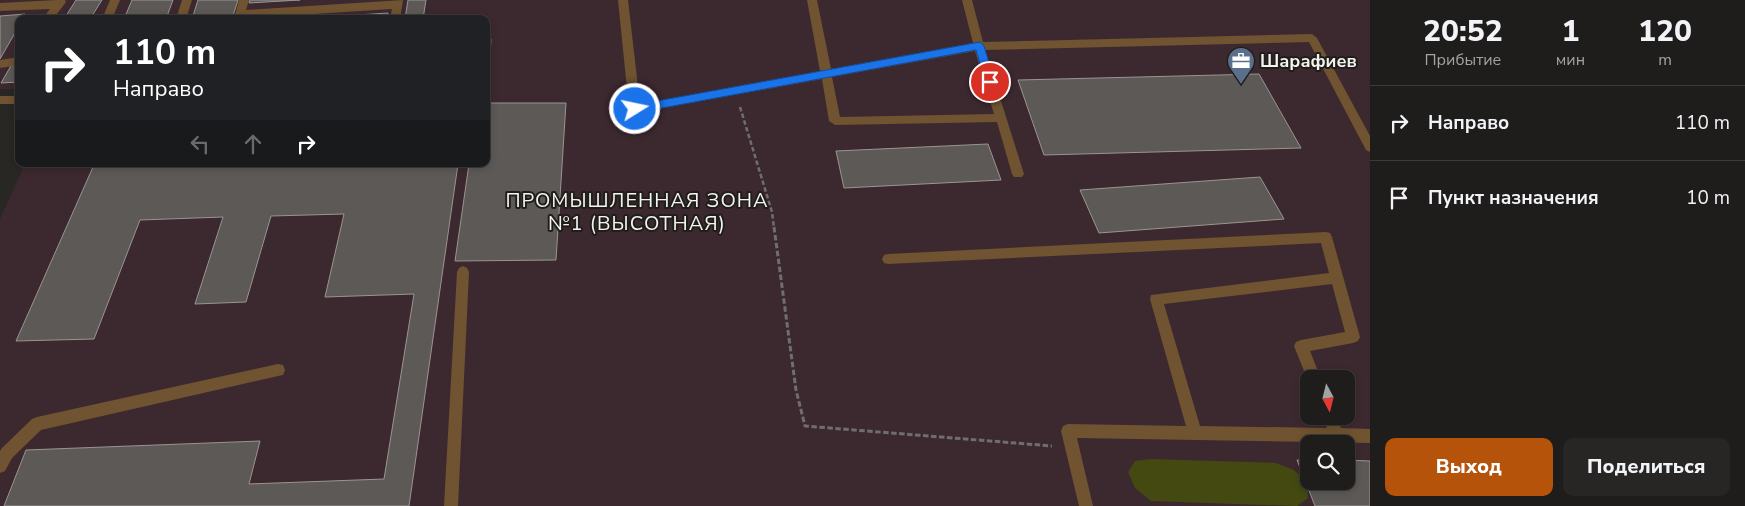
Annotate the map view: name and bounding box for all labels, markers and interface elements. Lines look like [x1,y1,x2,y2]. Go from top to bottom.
text: 20:52 [1423,11,1503,52]
text: 1 [1561,11,1579,52]
text: 120 [1638,11,1692,52]
text: 110 m [113,29,216,76]
icon: right [30,35,95,100]
office icon: Шарафиев [1226,46,1256,85]
place label: Шарафиев [1260,49,1357,73]
text: Прибытие [1424,49,1501,71]
text: мин [1556,49,1585,71]
text: m [1658,49,1672,71]
pin [969,61,1011,103]
icon: arrive [976,68,1004,96]
text: Направо [113,74,204,104]
position arrow [608,82,660,134]
icon: right [1385,109,1413,137]
text: Направо [1428,110,1509,136]
text: 110 m [1675,110,1730,136]
icon: left [186,130,214,158]
icon: ahead [239,130,267,158]
icon: right [292,130,320,158]
icon: arrive [1385,184,1413,212]
text: Пункт назначения [1428,185,1599,211]
text: 10 m [1686,185,1730,211]
district label: ПРОМЫШЛЕННАЯ ЗОНА №1 (ВЫСОТНАЯ) [505,187,769,237]
north arrow [1300,370,1355,425]
map controls [1300,370,1355,490]
button: search [1300,435,1355,490]
button: Выход [1385,438,1553,496]
button: Поделиться [1563,438,1730,496]

